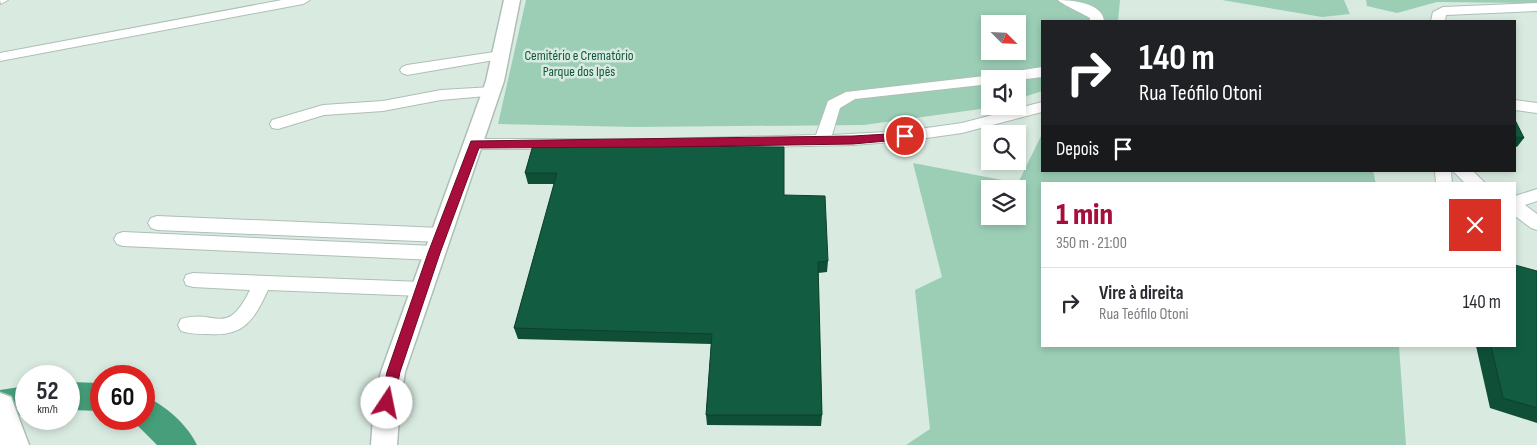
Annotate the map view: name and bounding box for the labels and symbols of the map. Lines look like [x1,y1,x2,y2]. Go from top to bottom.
north arrow [981,15,1026,60]
park label: Cemitério e Crematório Parque dos Ipês [524,47,634,80]
pin [884,115,926,157]
speed limit sign: 60 [90,365,155,430]
position arrow [360,376,412,428]

